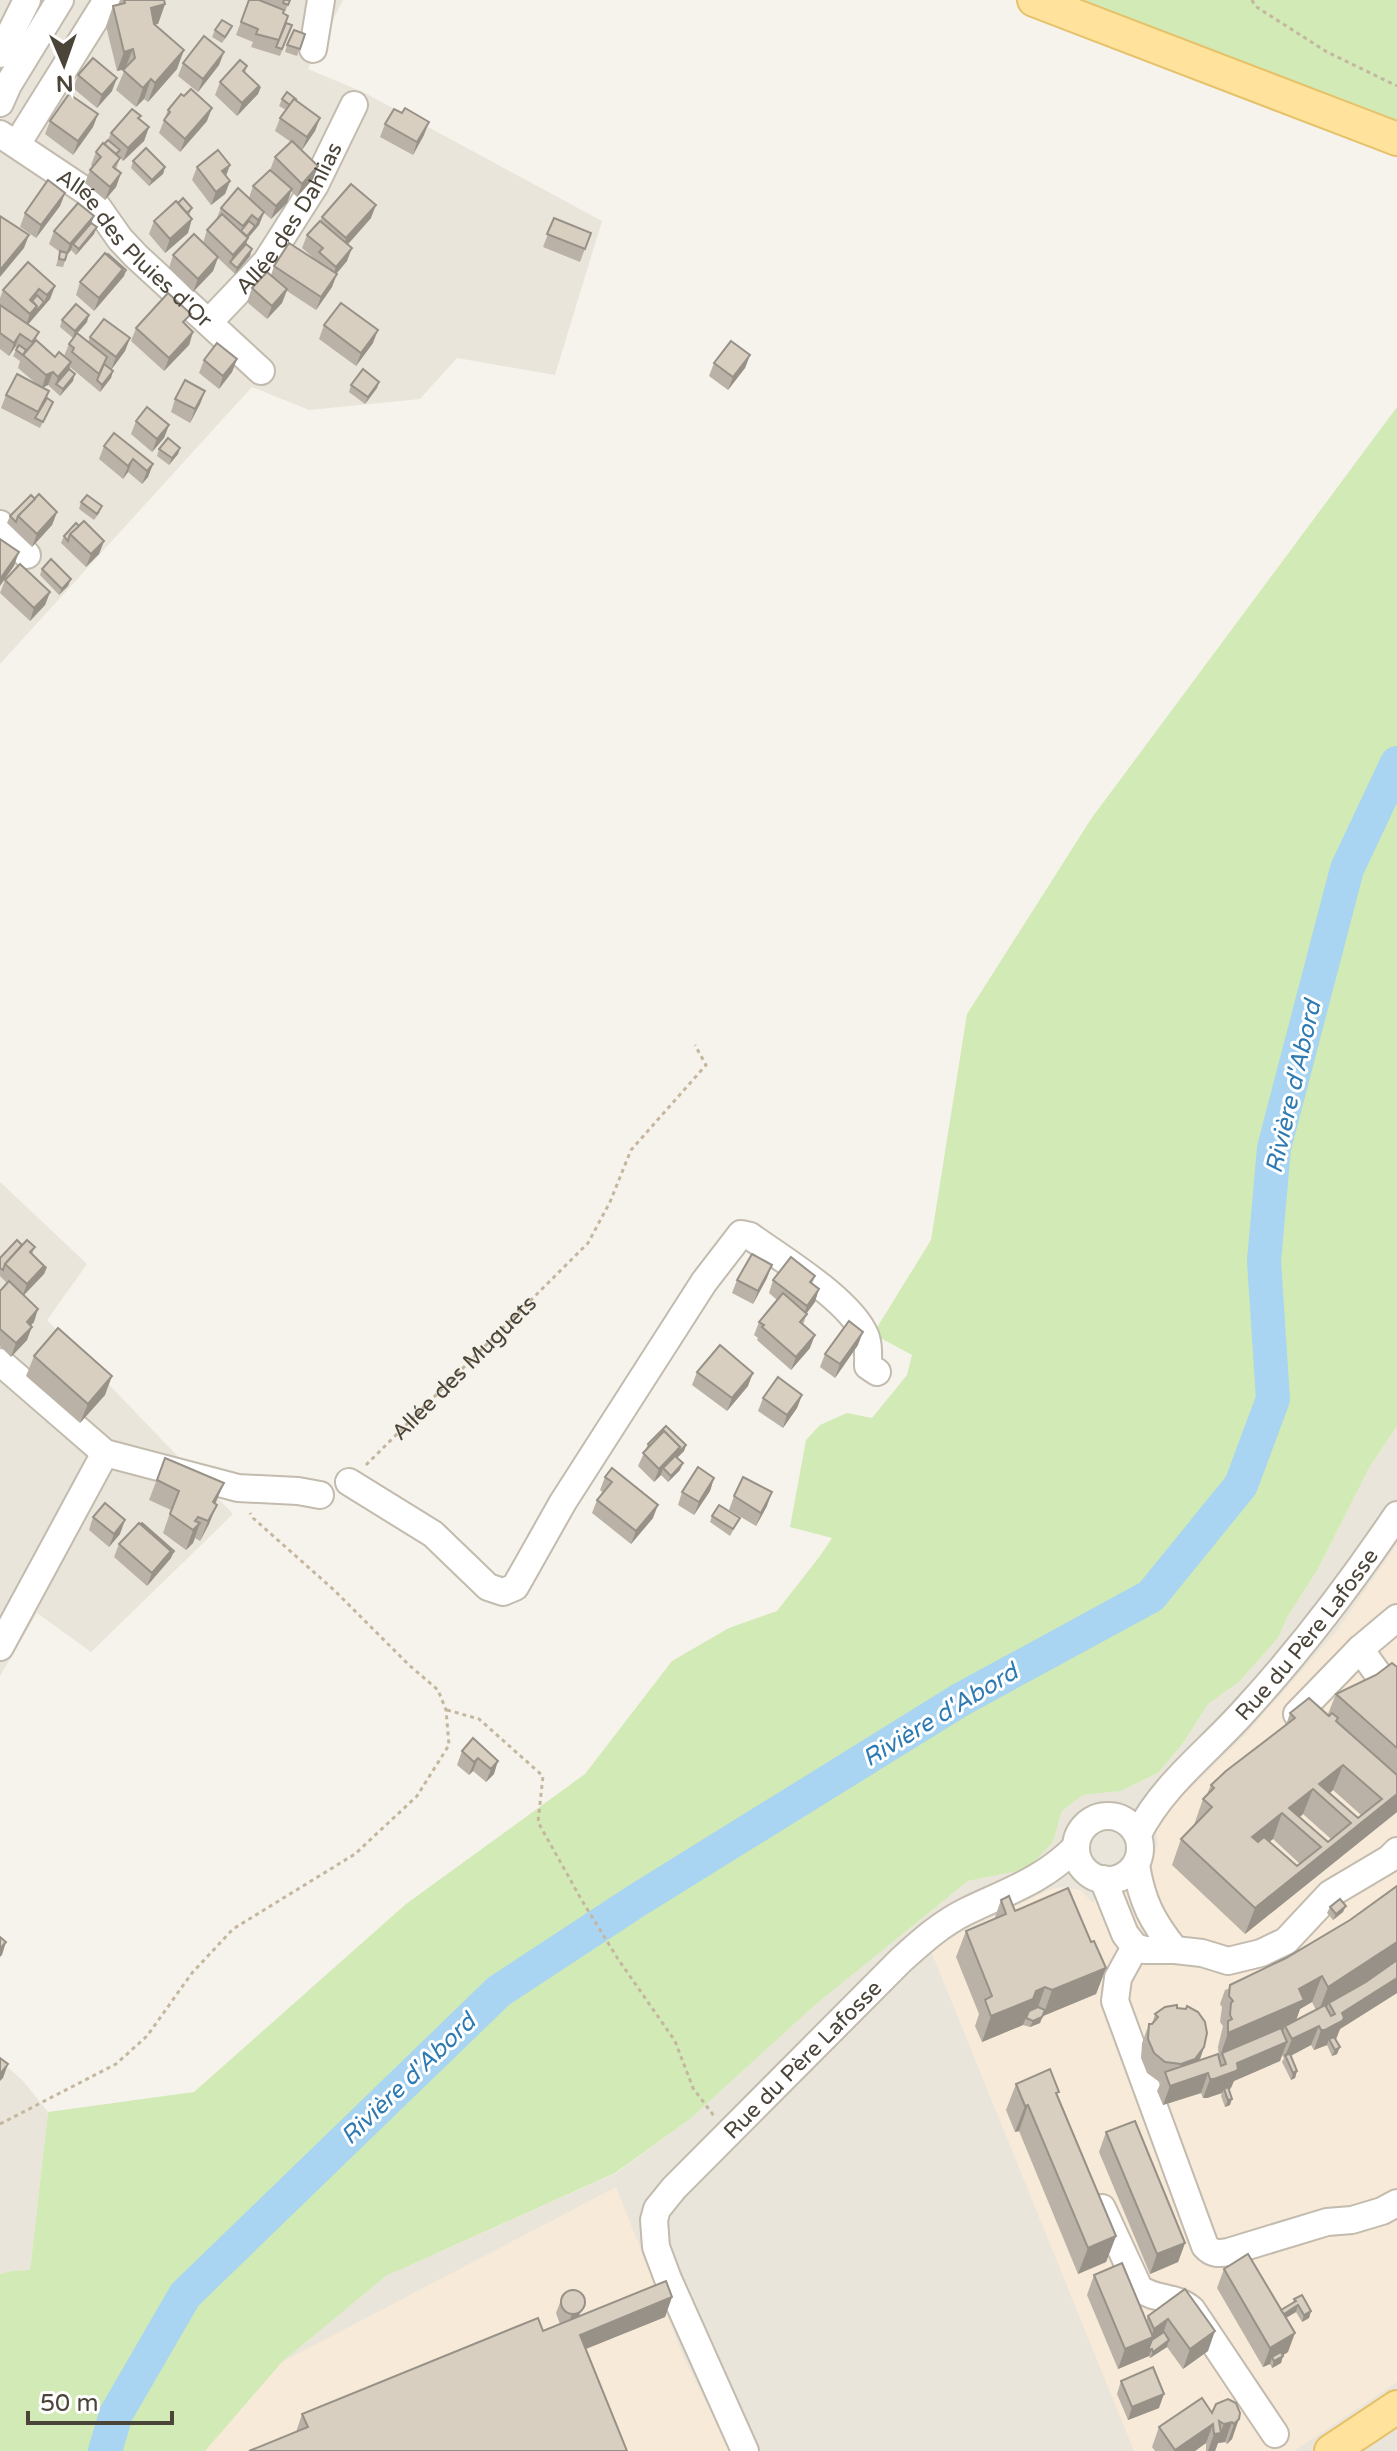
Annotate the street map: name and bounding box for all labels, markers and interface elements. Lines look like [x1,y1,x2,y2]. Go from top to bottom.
north arrow [24,24,104,104]
text: N [55,70,74,96]
street label: Allée des Dahlias [230,138,348,300]
street label: Allée des Pluies d'Or [52,164,218,334]
water label: Rivière d'Abord [1260,995,1328,1176]
street label: Allée des Muguets [387,1290,542,1446]
street label: Rue du Père Lafosse [1230,1544,1384,1726]
water label: Rivière d'Abord [857,1656,1026,1773]
street label: Rue du Père Lafosse [719,1975,887,2144]
water label: Rivière d'Abord [335,2006,484,2151]
scale bar [28,2375,172,2425]
text: 50 m [40,2389,98,2418]

